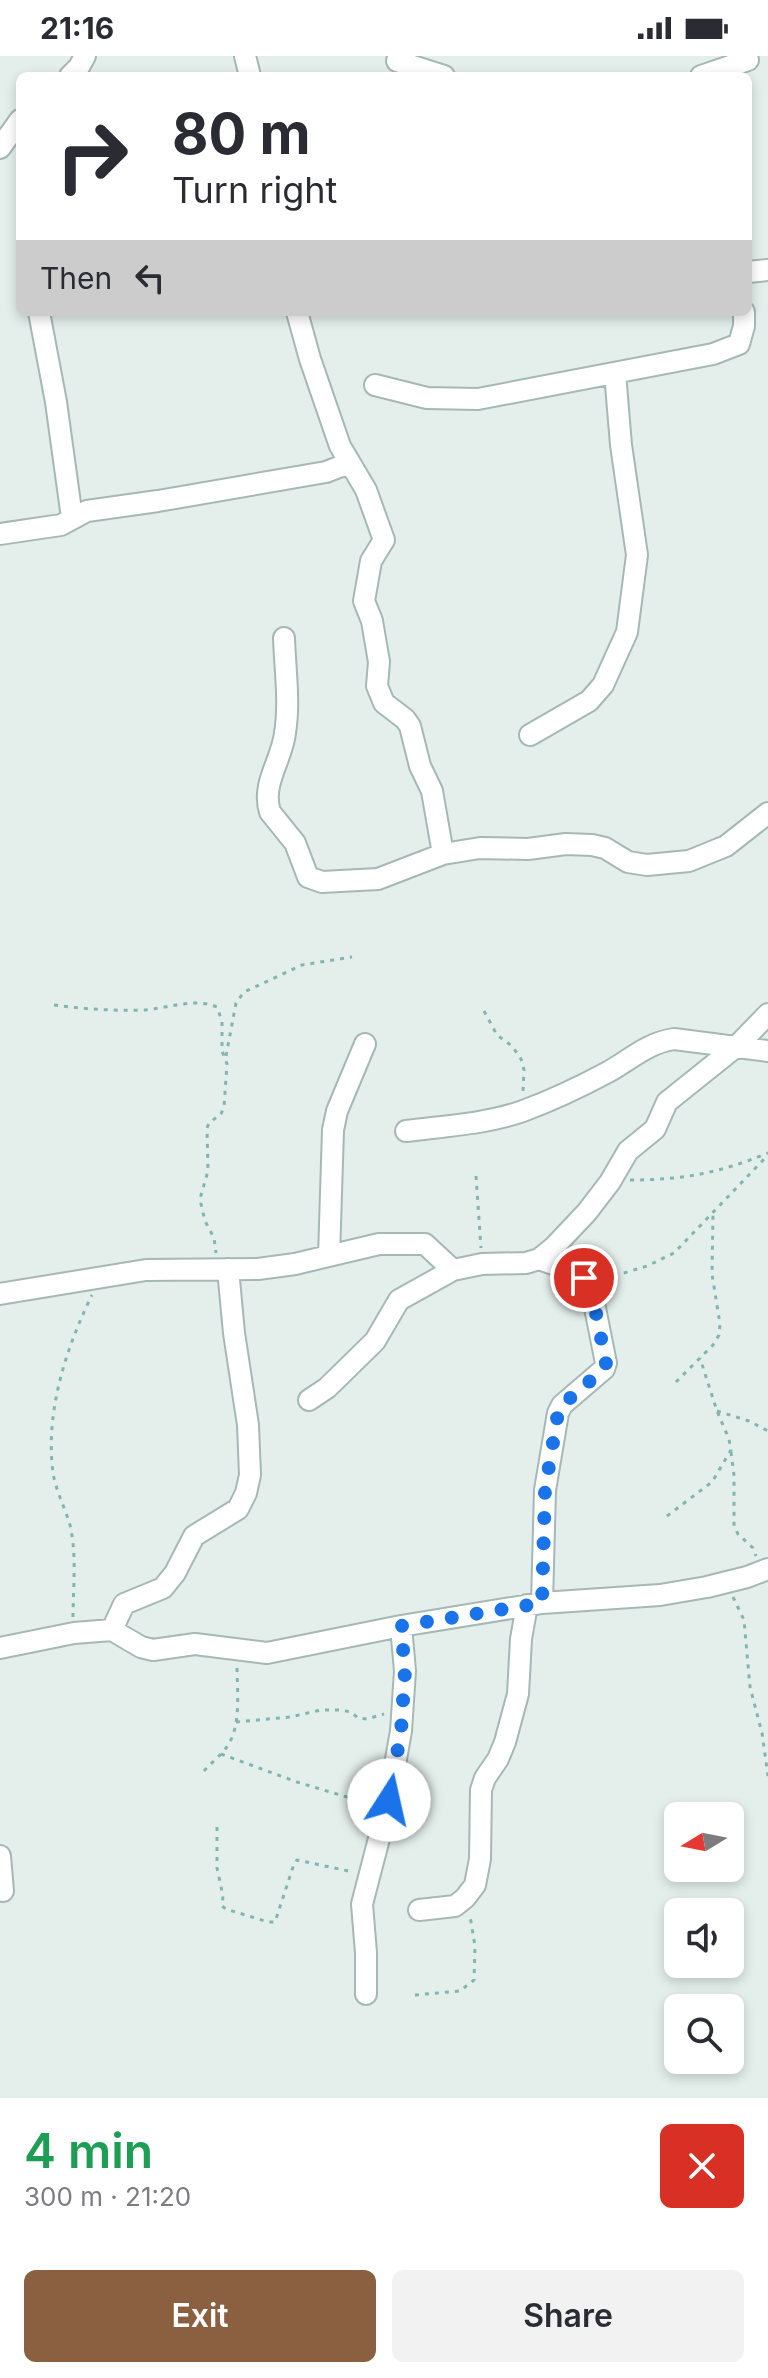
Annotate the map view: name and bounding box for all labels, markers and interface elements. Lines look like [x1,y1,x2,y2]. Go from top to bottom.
text: 21:16 [40,10,114,46]
text: 80 m [172,100,311,168]
icon: right [40,104,144,208]
text: Turn right [172,168,337,212]
icon: left [128,256,172,300]
text: Then [40,260,112,296]
pin [550,1244,618,1312]
icon: arrive [562,1256,606,1300]
position arrow [347,1758,431,1842]
north arrow [664,1802,744,1882]
map controls [664,1802,744,2074]
button: sound [664,1898,744,1978]
button: search [664,1994,744,2074]
text: 4 min [24,2121,153,2180]
button: close [660,2124,744,2208]
text: 300 m · 21:20 [24,2181,191,2212]
button: Exit [24,2270,376,2362]
button: Share [392,2270,744,2362]

